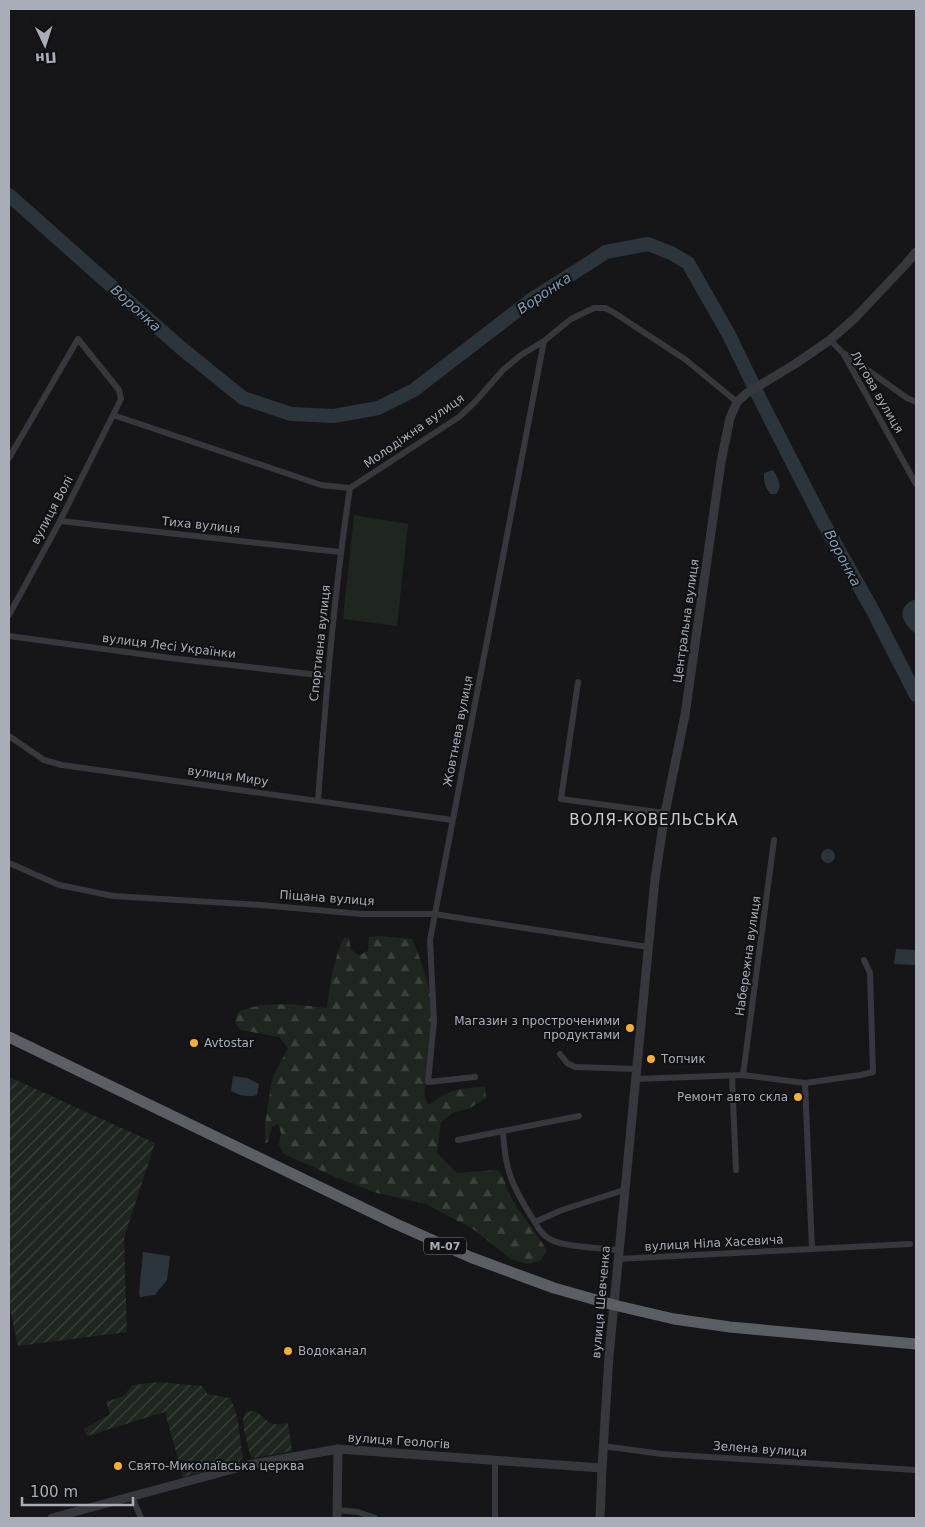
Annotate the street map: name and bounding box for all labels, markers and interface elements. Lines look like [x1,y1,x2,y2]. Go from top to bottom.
north arrow [20,20,70,70]
text: Пн [35,49,57,67]
water label: Воронка [514,269,574,317]
water label: Воронка [108,281,164,335]
street label: Лугова вулиця [848,348,906,436]
street label: Молодіжна вулиця [361,391,467,471]
street label: вулиця Волі [28,473,76,547]
street label: Тиха вулиця [160,514,241,536]
water label: Воронка [821,527,865,589]
street label: Центральна вулиця [670,558,702,684]
street label: Спортивна вулиця [307,584,333,702]
street label: вулиця Лесі Українки [101,631,237,661]
street label: Жовтнева вулиця [440,674,476,788]
street label: вулиця Миру [187,763,269,789]
district label: ВОЛЯ-КОВЕЛЬСЬКА [569,811,739,829]
street label: Піщана вулиця [279,888,375,908]
street label: Набережна вулиця [733,895,763,1017]
place label: Магазин з простроченими продуктами [454,1014,620,1042]
marker: Магазин з простроченими продуктами [624,1022,636,1034]
place label: Avtostar [204,1036,254,1050]
marker: Avtostar [188,1037,200,1049]
place label: Топчик [660,1052,706,1066]
marker: Топчик [645,1053,657,1065]
place label: Ремонт авто скла [677,1090,788,1104]
marker: Ремонт авто скла [792,1091,804,1103]
street label: вулиця Ніла Хасевича [644,1232,784,1254]
road number: М-07 [424,1238,466,1254]
street label: вулиця Шевченка [589,1245,613,1359]
place label: Водоканал [298,1344,367,1358]
marker: Водоканал [282,1345,294,1357]
street label: вулиця Геологів [347,1430,451,1452]
street label: Зелена вулиця [713,1439,807,1459]
place label: Свято-Миколаївська церква [128,1459,304,1473]
marker: Свято-Миколаївська церква [112,1460,124,1472]
scale bar [22,1474,134,1506]
text: 100 m [30,1483,78,1501]

